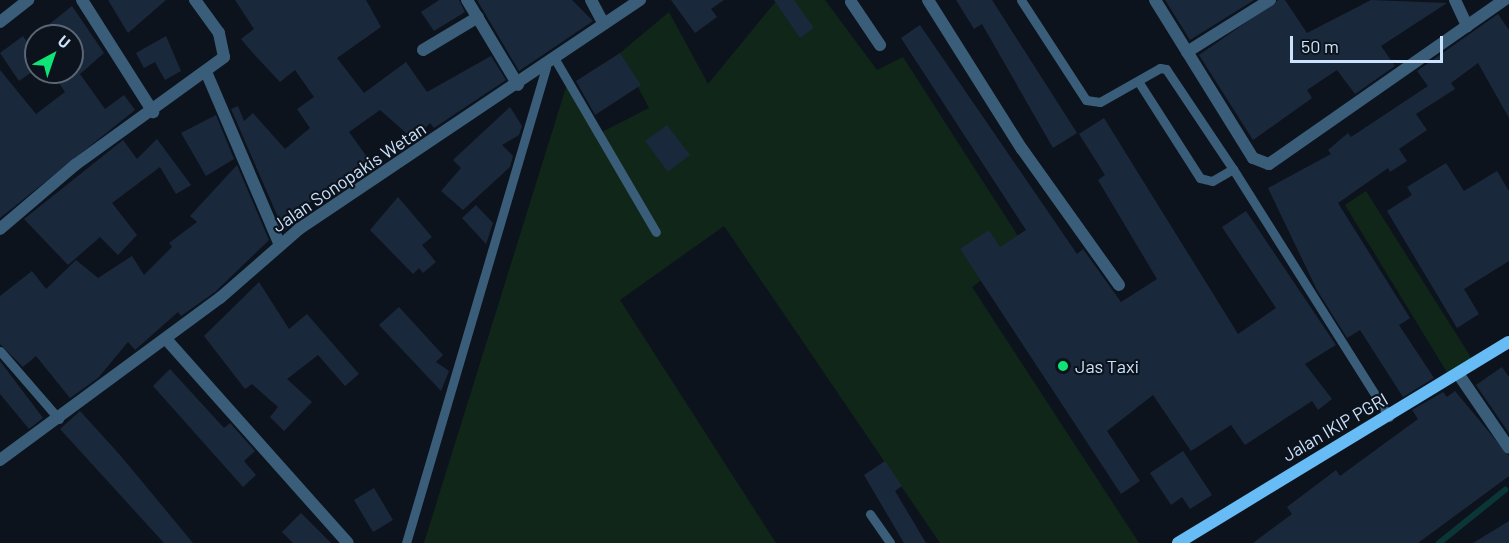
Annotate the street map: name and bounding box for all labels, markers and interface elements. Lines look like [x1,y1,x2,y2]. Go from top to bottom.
north arrow [24,24,84,84]
scale bar [1293,24,1446,62]
text: U [55,31,75,52]
text: 50 m [1301,35,1339,57]
street label: Jalan Sonopakis Wetan [268,118,430,236]
place label: Jas Taxi [1075,355,1139,377]
marker: Jas Taxi [1056,359,1070,373]
street label: Jalan IKIP PGRI [1278,388,1392,466]

